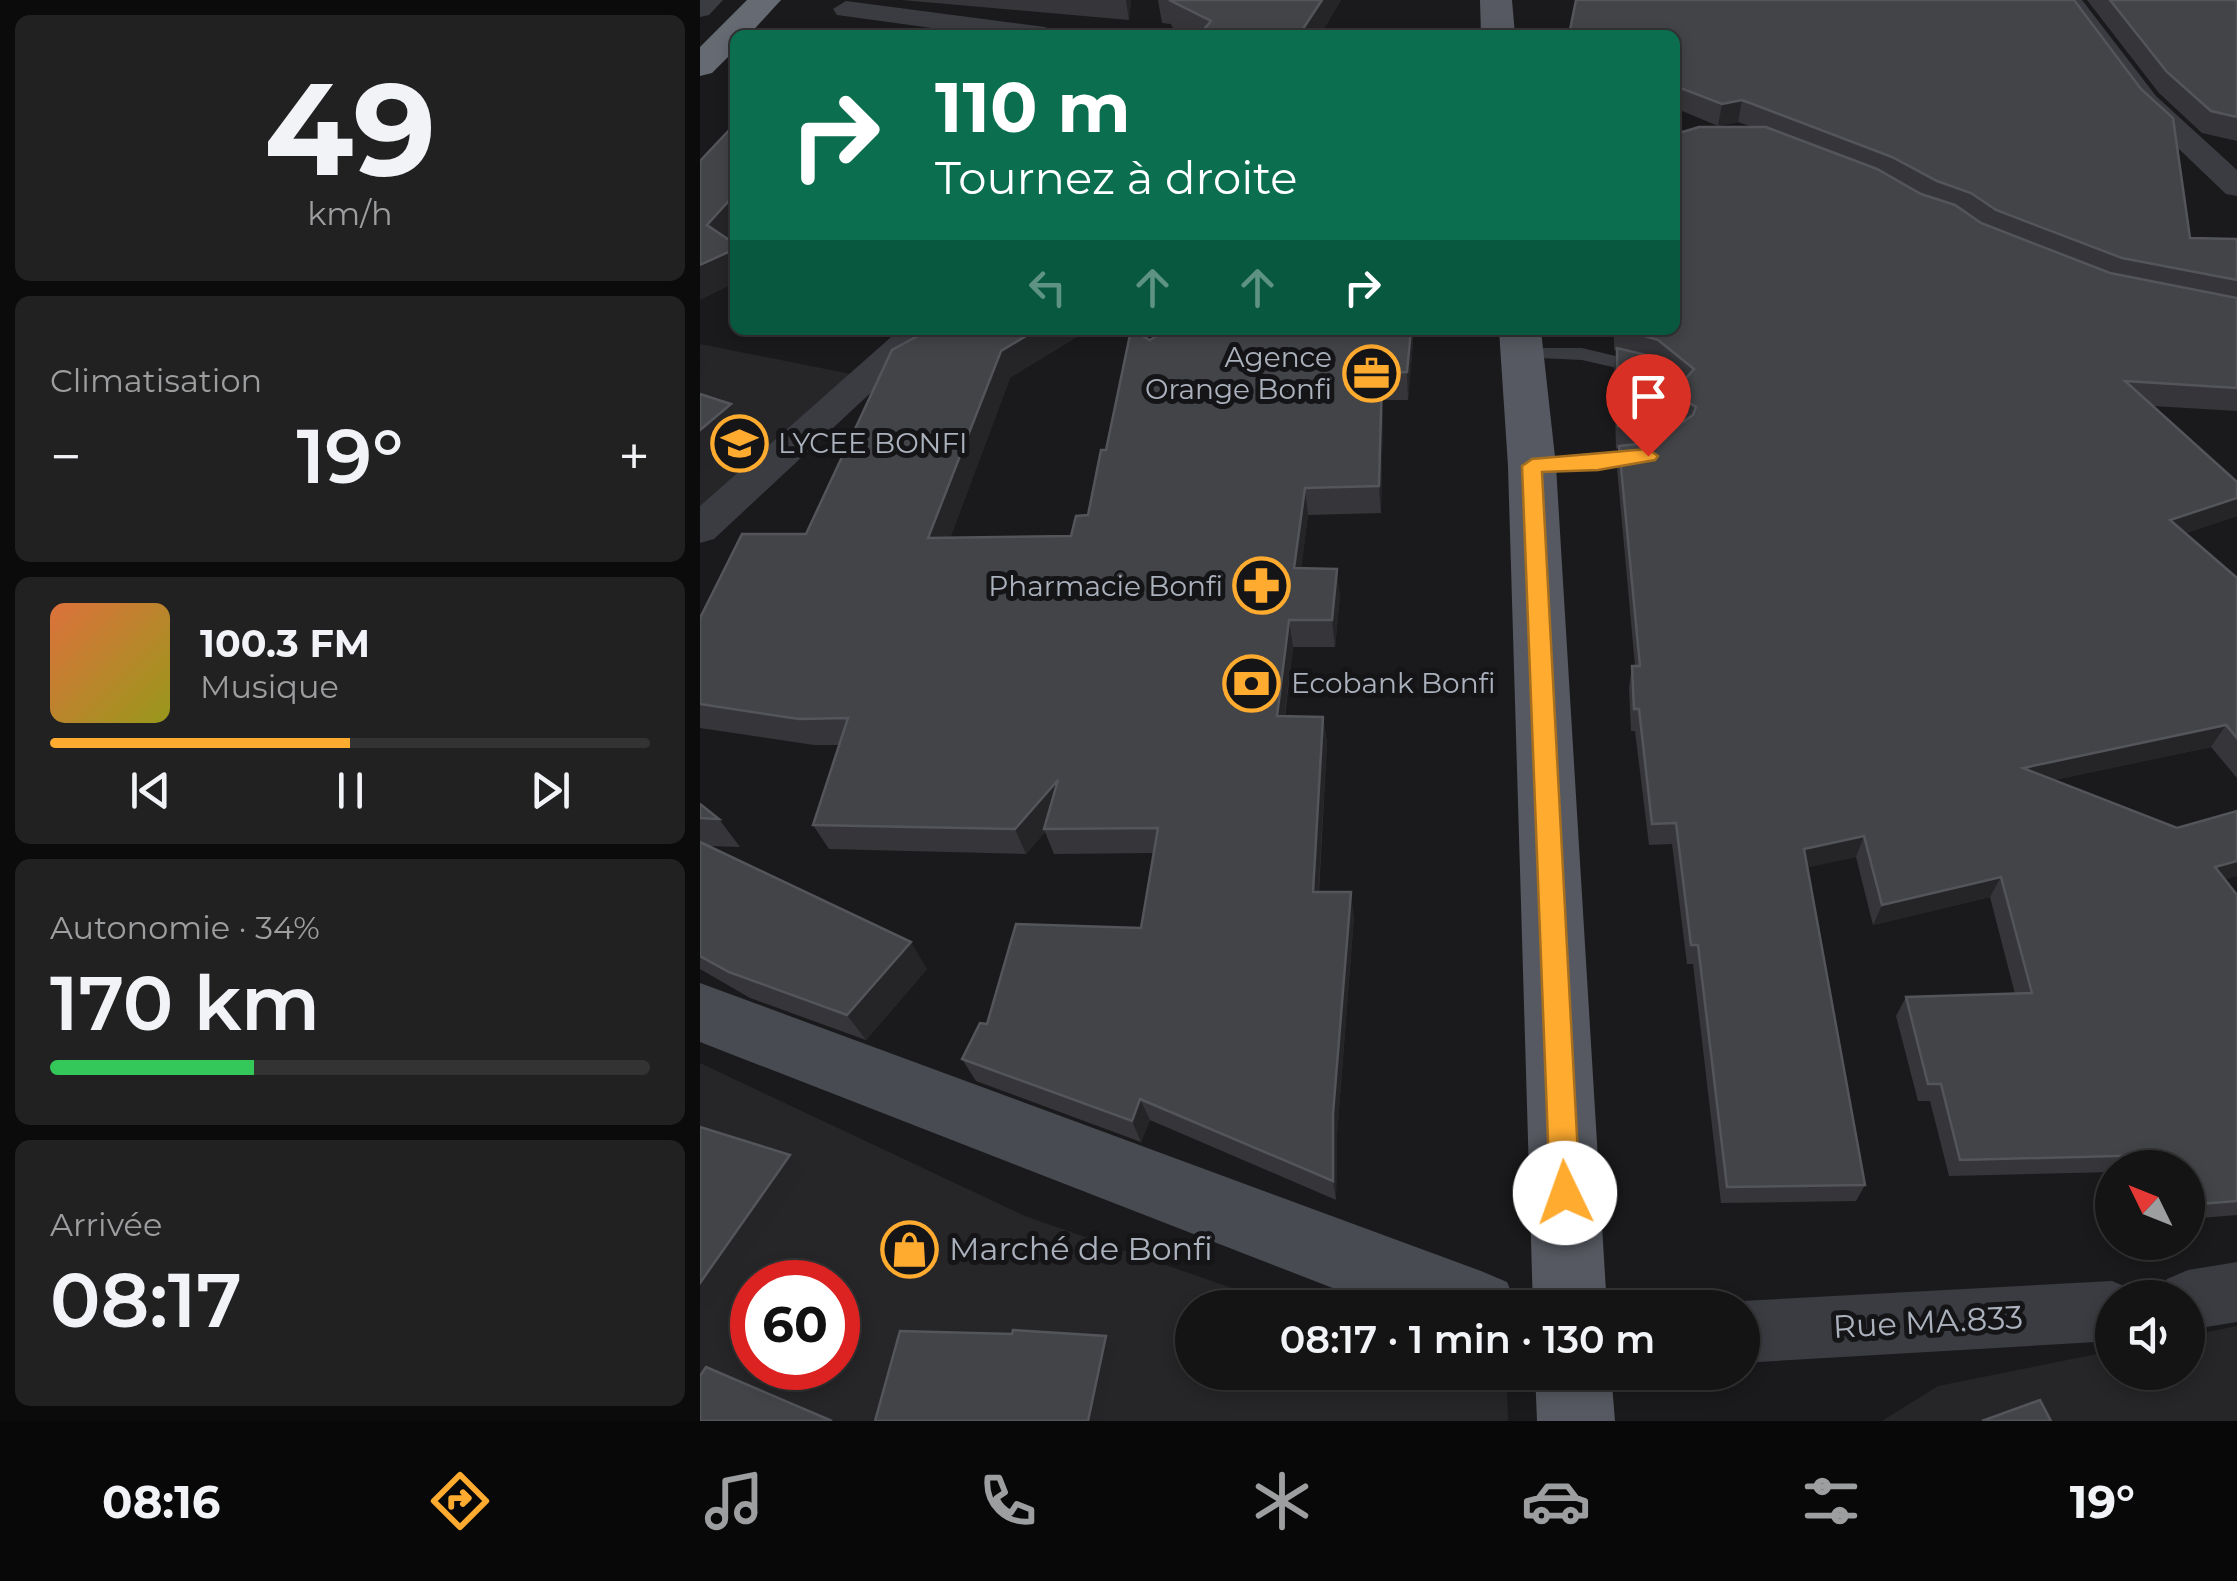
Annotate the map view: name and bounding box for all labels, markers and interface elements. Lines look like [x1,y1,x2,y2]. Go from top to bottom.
text: 49 [264,49,436,208]
text: 110 m [935,64,1131,150]
icon: right [770,70,900,200]
text: Tournez à droite [935,150,1298,205]
text: km/h [307,194,393,233]
icon: left [1020,260,1075,315]
icon: ahead [1125,260,1180,315]
icon: ahead [1230,260,1285,315]
icon: right [1335,260,1390,315]
place label: Agence Orange Bonfi [1145,340,1332,406]
office icon: Agence Orange Bonfi [1341,343,1401,403]
pin [1606,354,1691,457]
text: Climatisation [50,361,262,400]
icon: arrive [1621,369,1676,424]
text: 19° [296,410,404,502]
school or university icon: LYCEE BONFI [709,413,769,473]
text: − [50,423,82,490]
text: + [618,423,650,490]
place label: LYCEE BONFI [778,426,968,460]
pharmacy icon: Pharmacie Bonfi [1232,556,1292,616]
place label: Pharmacie Bonfi [988,569,1223,603]
text: 100.3 FM [200,620,370,667]
bank icon: Ecobank Bonfi [1222,653,1282,713]
place label: Ecobank Bonfi [1291,666,1496,700]
text: Musique [200,667,339,706]
icon: previous [123,763,178,818]
icon: pause [323,763,378,818]
icon: next [523,763,578,818]
text: Autonomie · 34% [50,908,320,947]
text: 170 km [50,957,320,1049]
position arrow [1513,1141,1617,1245]
north arrow [2095,1150,2205,1260]
map controls [2095,1150,2205,1390]
text: Arrivée [50,1205,162,1244]
shop icon: Marché de Bonfi [880,1219,940,1279]
place label: Marché de Bonfi [949,1229,1213,1268]
text: 08:17 [50,1254,242,1346]
speed limit sign: 60 [730,1260,860,1390]
button: sound [2095,1280,2205,1390]
street label: Rue MA.833 [1832,1297,2024,1346]
text: 08:17 · 1 min · 130 m [1280,1316,1655,1363]
icon: directions [425,1466,495,1536]
icon: music [699,1466,769,1536]
icon: phone [973,1466,1043,1536]
icon: climate [1247,1466,1317,1536]
icon: car [1521,1466,1591,1536]
icon: filters [1796,1466,1866,1536]
text: 08:16 [102,1474,220,1529]
text: 19° [2070,1474,2135,1529]

